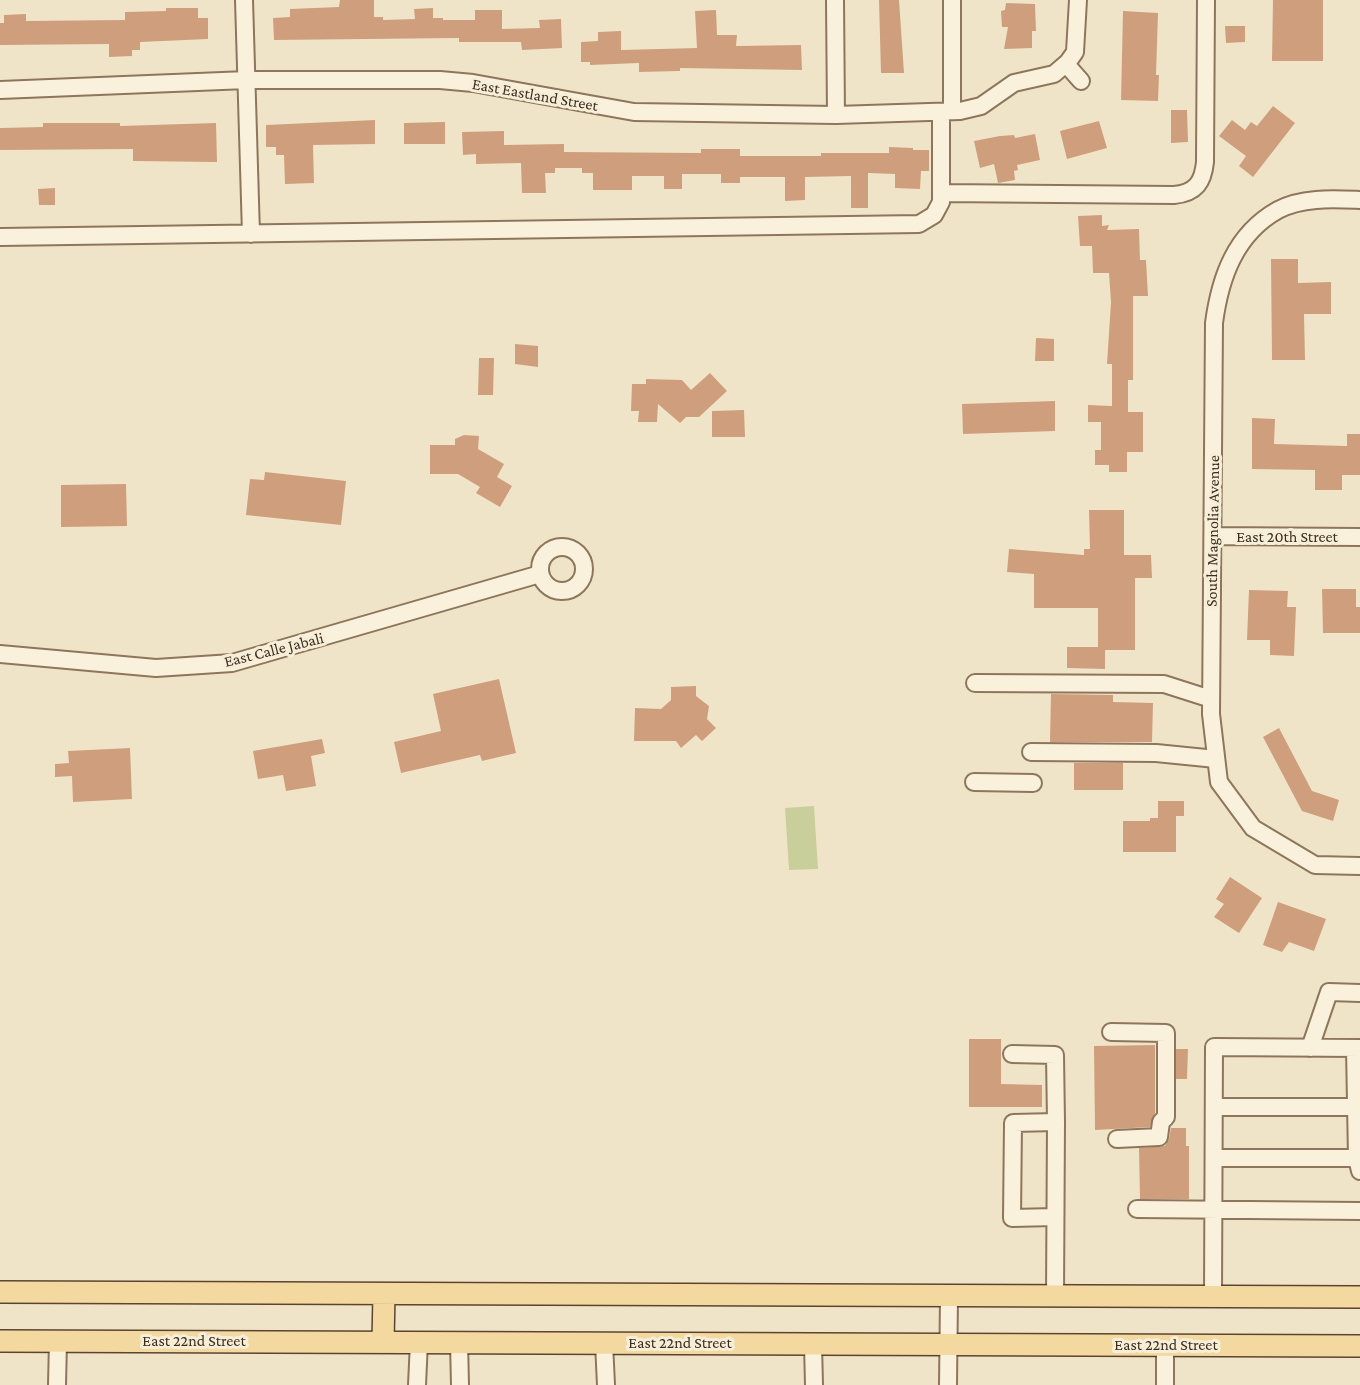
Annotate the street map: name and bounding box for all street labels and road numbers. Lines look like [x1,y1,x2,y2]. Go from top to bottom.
street label: East Eastland Street [471,74,599,116]
street label: South Magnolia Avenue [1202,455,1224,607]
street label: East 20th Street [1236,527,1338,547]
street label: East Calle Jabali [222,628,326,672]
street label: East 22nd Street [142,1331,246,1351]
street label: East 22nd Street [628,1333,732,1353]
street label: East 22nd Street [1114,1335,1218,1355]

